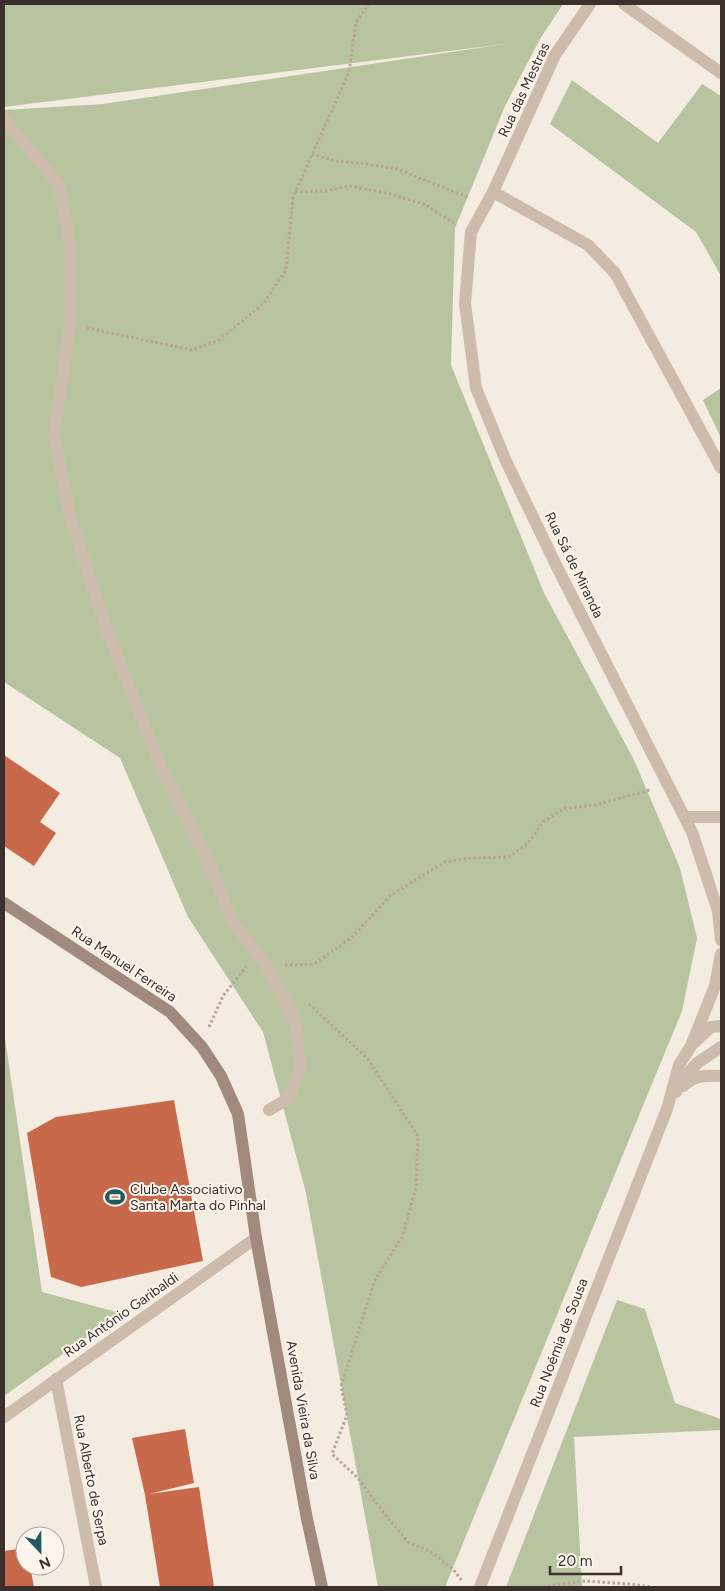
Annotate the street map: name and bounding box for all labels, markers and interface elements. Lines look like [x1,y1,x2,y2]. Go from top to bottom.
street label: Rua das Mestras [495,40,553,140]
street label: Rua Sá de Miranda [541,509,607,621]
street label: Rua Manuel Ferreira [68,922,180,1006]
place label: Clube Associativo Santa Marta do Pinhal [130,1181,266,1214]
sports icon: Clube Associativo Santa Marta do Pinhal [104,1186,126,1208]
street label: Rua António Garibaldi [60,1269,182,1361]
street label: Rua Noémia de Sousa [527,1276,591,1410]
street label: Avenida Vieira da Silva [282,1339,324,1481]
street label: Rua Alberto de Serpa [70,1413,112,1547]
north arrow [15,1526,65,1576]
scale bar [550,1544,621,1576]
text: 20 m [558,1552,592,1570]
text: N [36,1553,53,1572]

